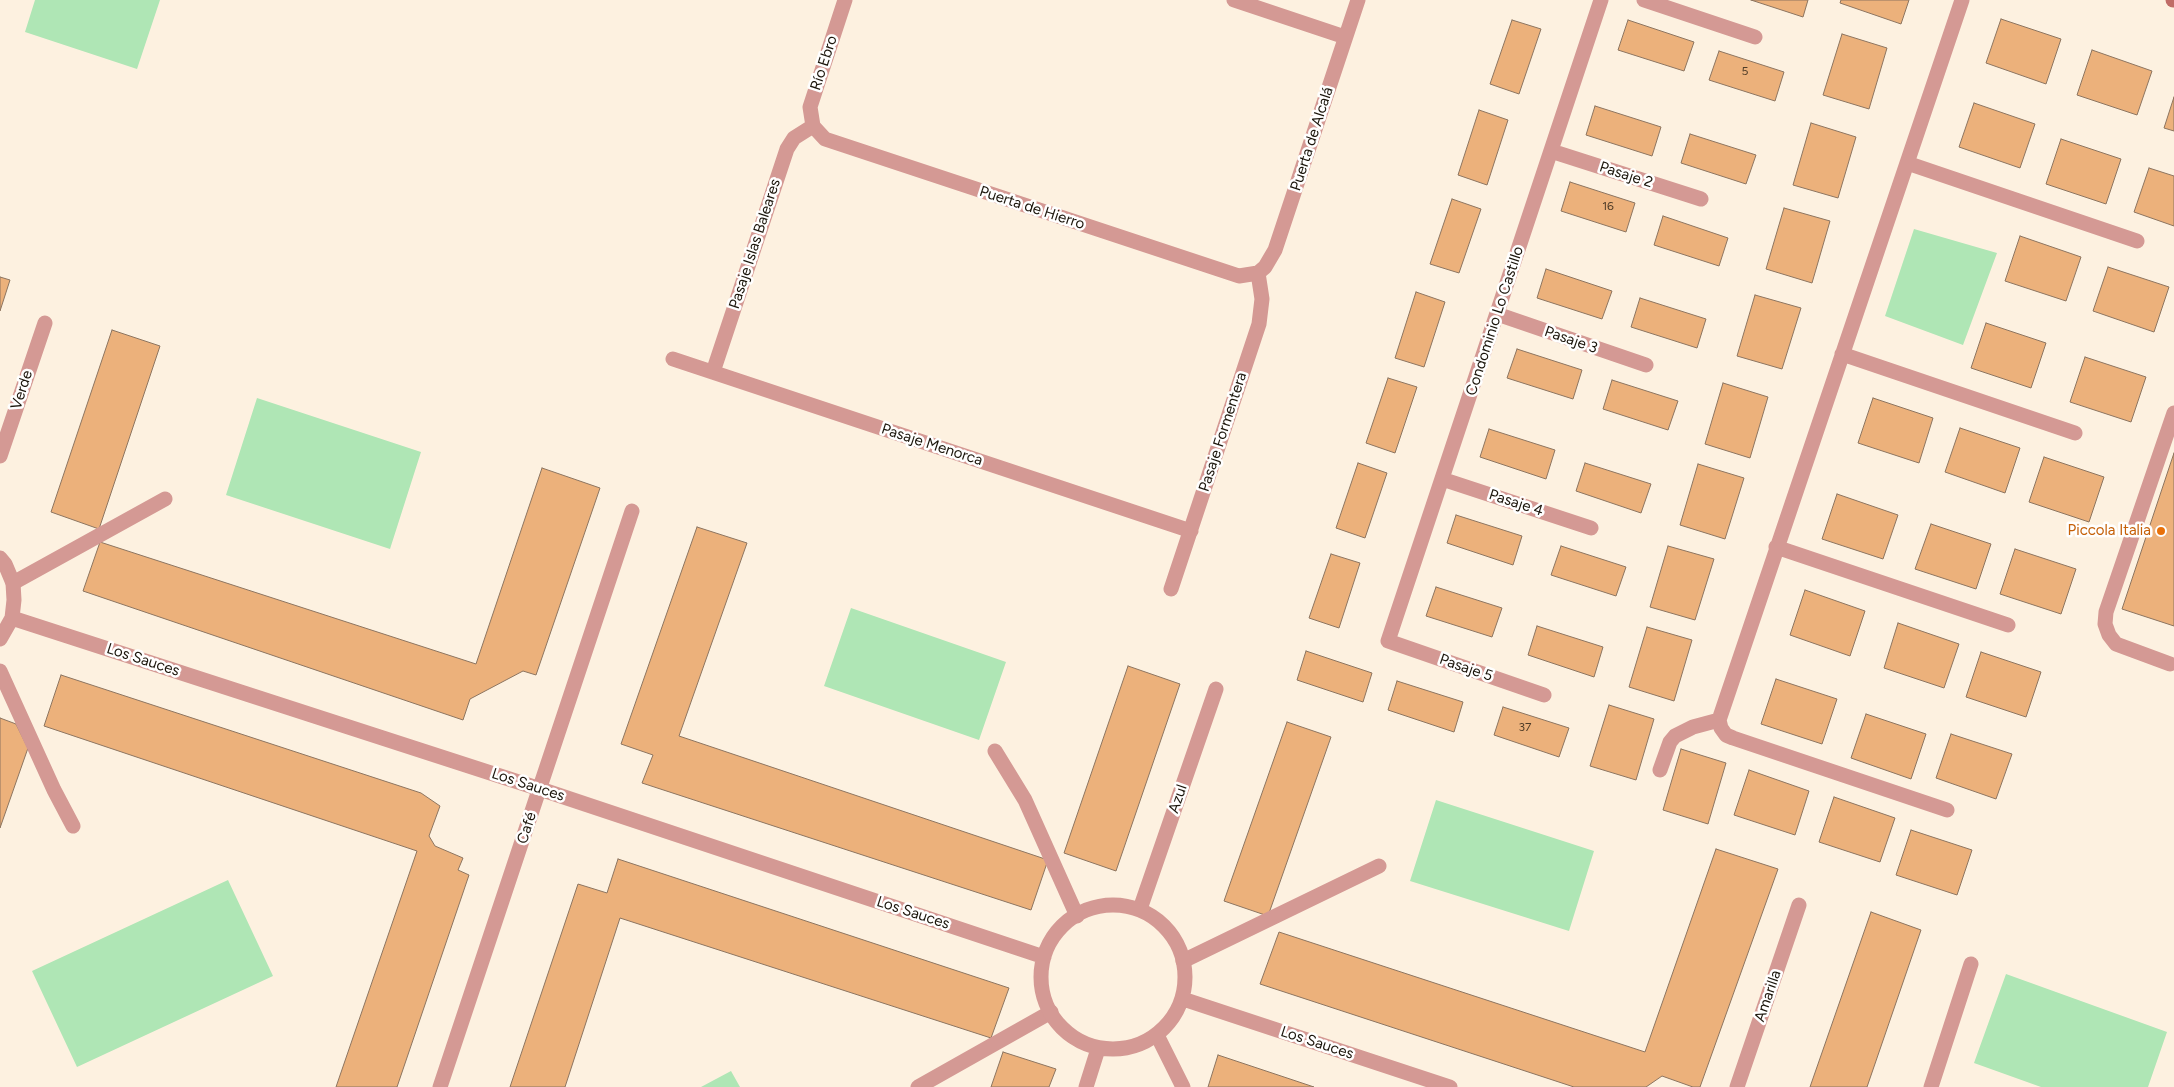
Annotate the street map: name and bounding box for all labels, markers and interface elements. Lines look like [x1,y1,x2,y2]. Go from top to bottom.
street label: Río Ebro [807,33,841,93]
house number: 5 [1742,64,1748,78]
street label: Puerta de Alcalá [1287,85,1337,193]
street label: Pasaje 2 [1597,158,1655,192]
street label: Pasaje Islas Baleares [725,177,785,311]
street label: Puerta de Hierro [977,182,1087,234]
house number: 16 [1602,199,1614,213]
street label: Condominio Lo Castillo [1462,244,1528,398]
street label: Pasaje 3 [1542,323,1600,357]
street label: Verde [7,368,37,412]
street label: Pasaje Formentera [1195,370,1251,494]
street label: Pasaje Menorca [879,420,985,470]
street label: Pasaje 4 [1487,486,1545,520]
place label: Piccola Italia [2067,522,2151,540]
marker: Piccola Italia [2155,525,2167,537]
street label: Los Sauces [104,640,182,680]
street label: Pasaje 5 [1437,650,1495,686]
house number: 37 [1519,720,1531,734]
street label: Los Sauces [489,765,567,805]
street label: Azul [1165,782,1191,816]
street label: Café [513,810,541,846]
street label: Los Sauces [874,893,952,933]
street label: Amarilla [1751,968,1785,1024]
street label: Los Sauces [1278,1023,1356,1063]

